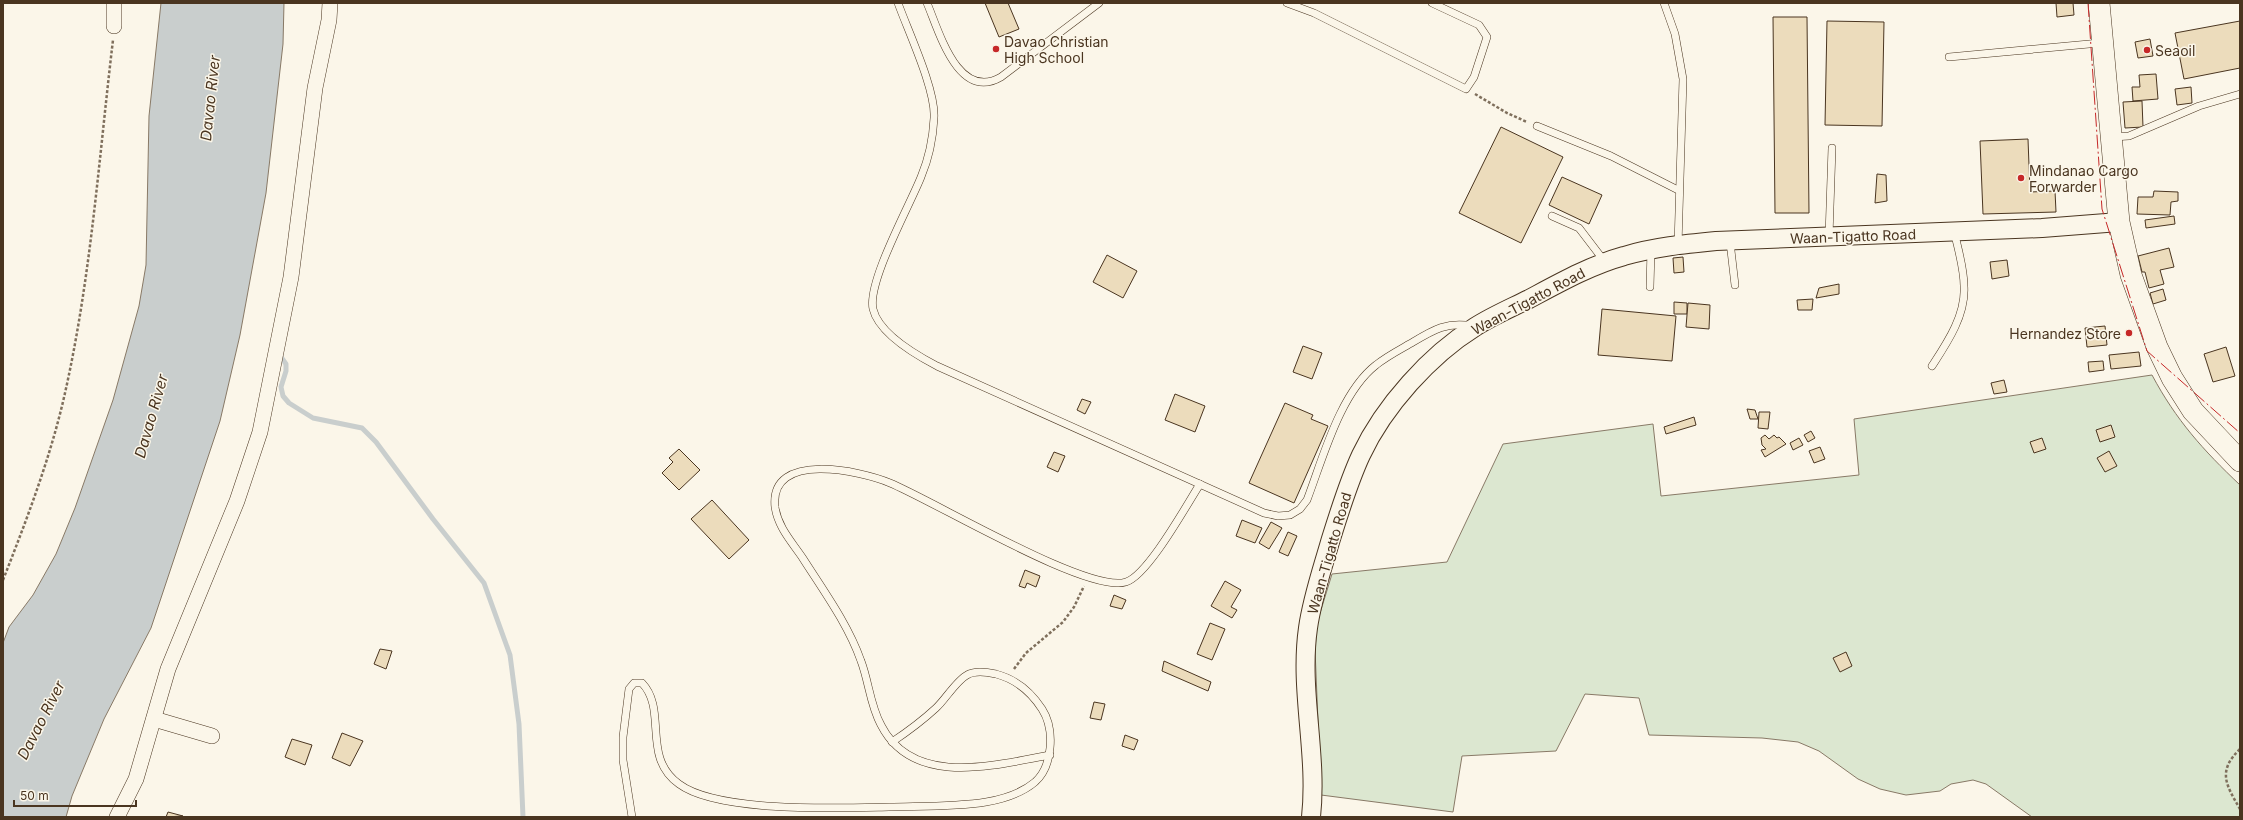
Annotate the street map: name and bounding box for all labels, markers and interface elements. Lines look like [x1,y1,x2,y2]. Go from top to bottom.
place label: Davao Christian High School [1004,33,1109,66]
place label: Seaoil [2155,42,2195,59]
marker: Davao Christian High School [991,44,1001,54]
marker: Seaoil [2142,45,2152,55]
water label: Davao River [196,54,224,142]
place label: Mindanao Cargo Forwarder [2029,162,2138,195]
marker: Mindanao Cargo Forwarder [2016,173,2026,183]
street label: Waan-Tigatto Road [1790,225,1916,247]
street label: Waan-Tigatto Road [1468,264,1588,338]
place label: Hernandez Store [2009,325,2121,342]
marker: Hernandez Store [2124,328,2134,338]
water label: Davao River [130,372,172,460]
street label: Waan-Tigatto Road [1303,490,1355,616]
water label: Davao River [13,677,69,763]
scale bar [14,782,136,808]
text: 50 m [20,788,49,803]

